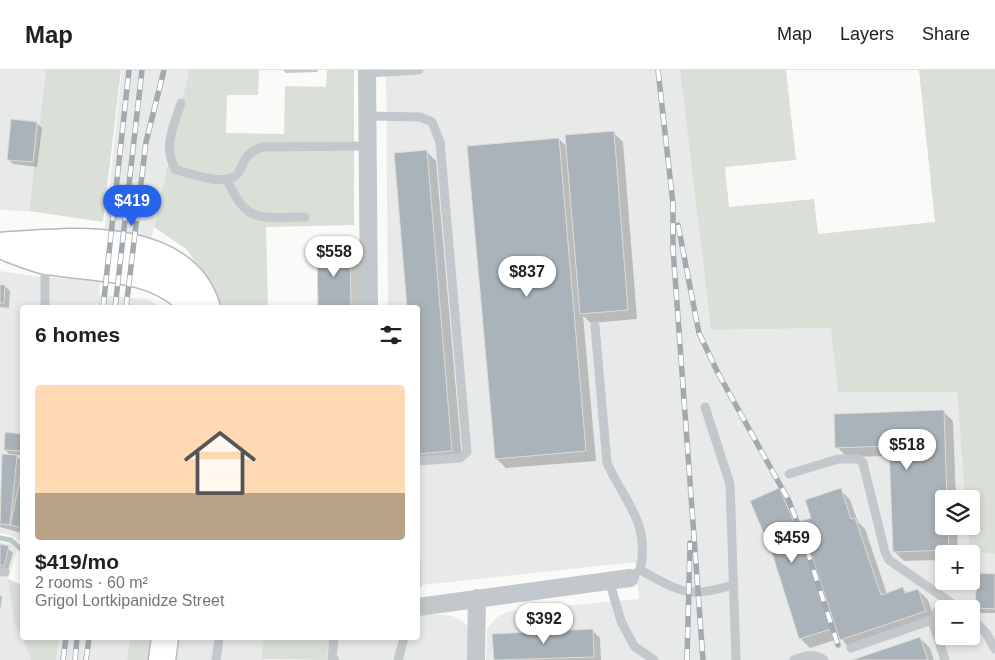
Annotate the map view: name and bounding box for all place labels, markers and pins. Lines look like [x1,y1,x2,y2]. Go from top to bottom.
pin: $419 [102,184,162,227]
pin: $558 [304,236,364,278]
pin: $837 [497,256,557,298]
pin: $518 [877,428,937,471]
pin: $459 [762,522,822,564]
pin: $392 [514,602,574,645]

